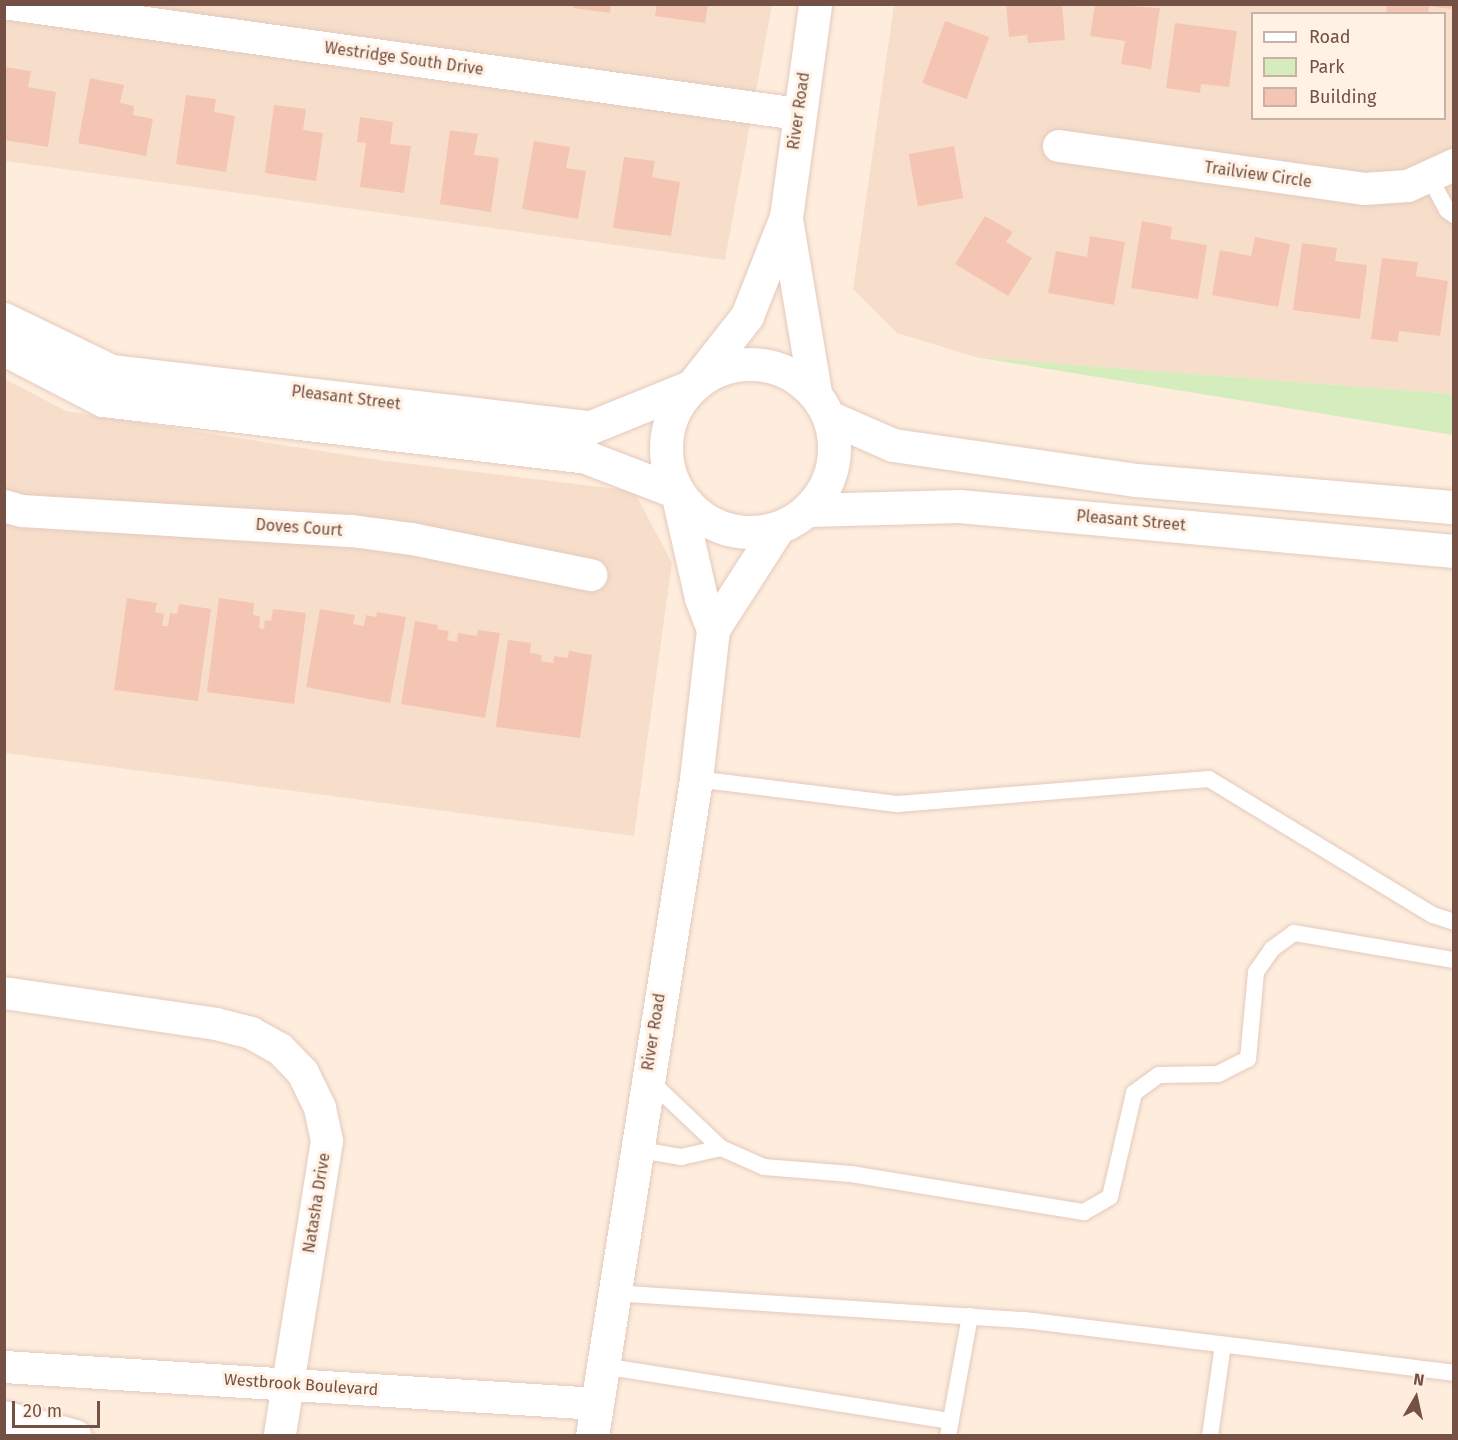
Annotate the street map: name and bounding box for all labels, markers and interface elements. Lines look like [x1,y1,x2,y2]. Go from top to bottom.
legend [1251,12,1446,120]
text: Road [1309,26,1351,48]
street label: Westridge South Drive [323,38,485,80]
text: Park [1309,56,1344,78]
street label: River Road [784,71,814,151]
text: Building [1309,86,1376,108]
street label: Trailview Circle [1203,158,1313,192]
street label: Pleasant Street [290,382,402,414]
street label: Pleasant Street [1076,507,1186,535]
street label: Doves Court [255,515,343,541]
street label: River Road [638,992,670,1072]
street label: Natasha Drive [300,1152,334,1254]
north arrow [1386,1368,1446,1428]
street label: Westbrook Boulevard [223,1370,379,1400]
text: N [1412,1370,1426,1390]
scale bar [15,1389,104,1427]
text: 20 m [23,1400,62,1422]

